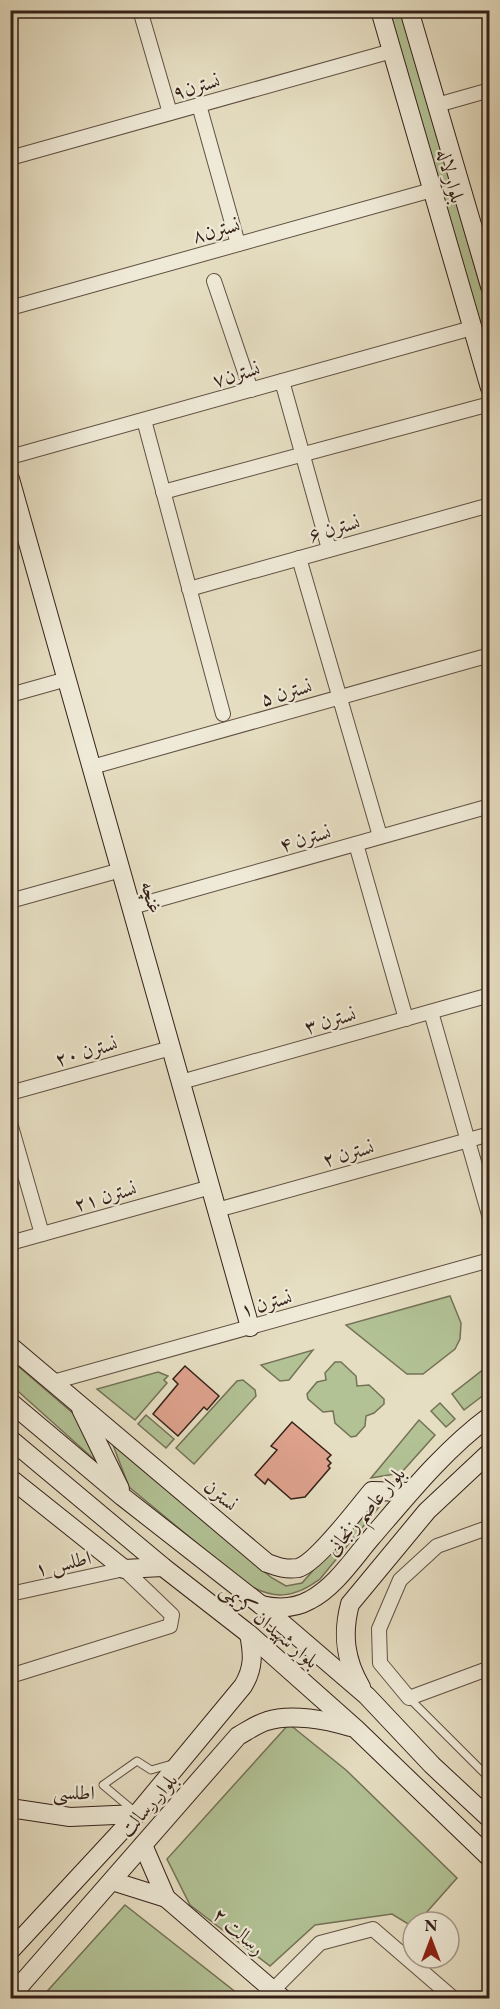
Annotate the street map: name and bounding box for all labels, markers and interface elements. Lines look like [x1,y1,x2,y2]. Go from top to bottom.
street label: نسترن۹ [169,67,223,105]
street label: بلوار لاله [431,146,471,206]
street label: نسترن۸ [189,211,243,249]
street label: نسترن۷ [209,355,263,393]
street label: نسترن ۶ [305,508,363,548]
street label: نسترن ۵ [257,672,315,712]
street label: نسترن ۴ [276,818,334,858]
street label: غنچه [134,878,169,917]
street label: نسترن ۳ [301,1000,359,1040]
street label: نسترن ۲۰ [52,1030,120,1072]
street label: نسترن ۲ [319,1133,377,1173]
street label: نسترن ۲۱ [71,1175,139,1217]
street label: نسترن ۱ [237,1283,295,1323]
street label: بلوار عاصم زنجانی [319,1461,416,1566]
street label: نسترن [199,1473,243,1517]
street label: اطلس ۱ [32,1544,94,1583]
street label: بلوار شهیدان کریمی [215,1576,325,1675]
street label: بلوار رسالت [113,1768,183,1842]
street label: اطلسی [53,1778,95,1808]
street label: رسالت ۲ [208,1901,270,1961]
north arrow [401,1910,461,1970]
text: N [425,1915,438,1936]

